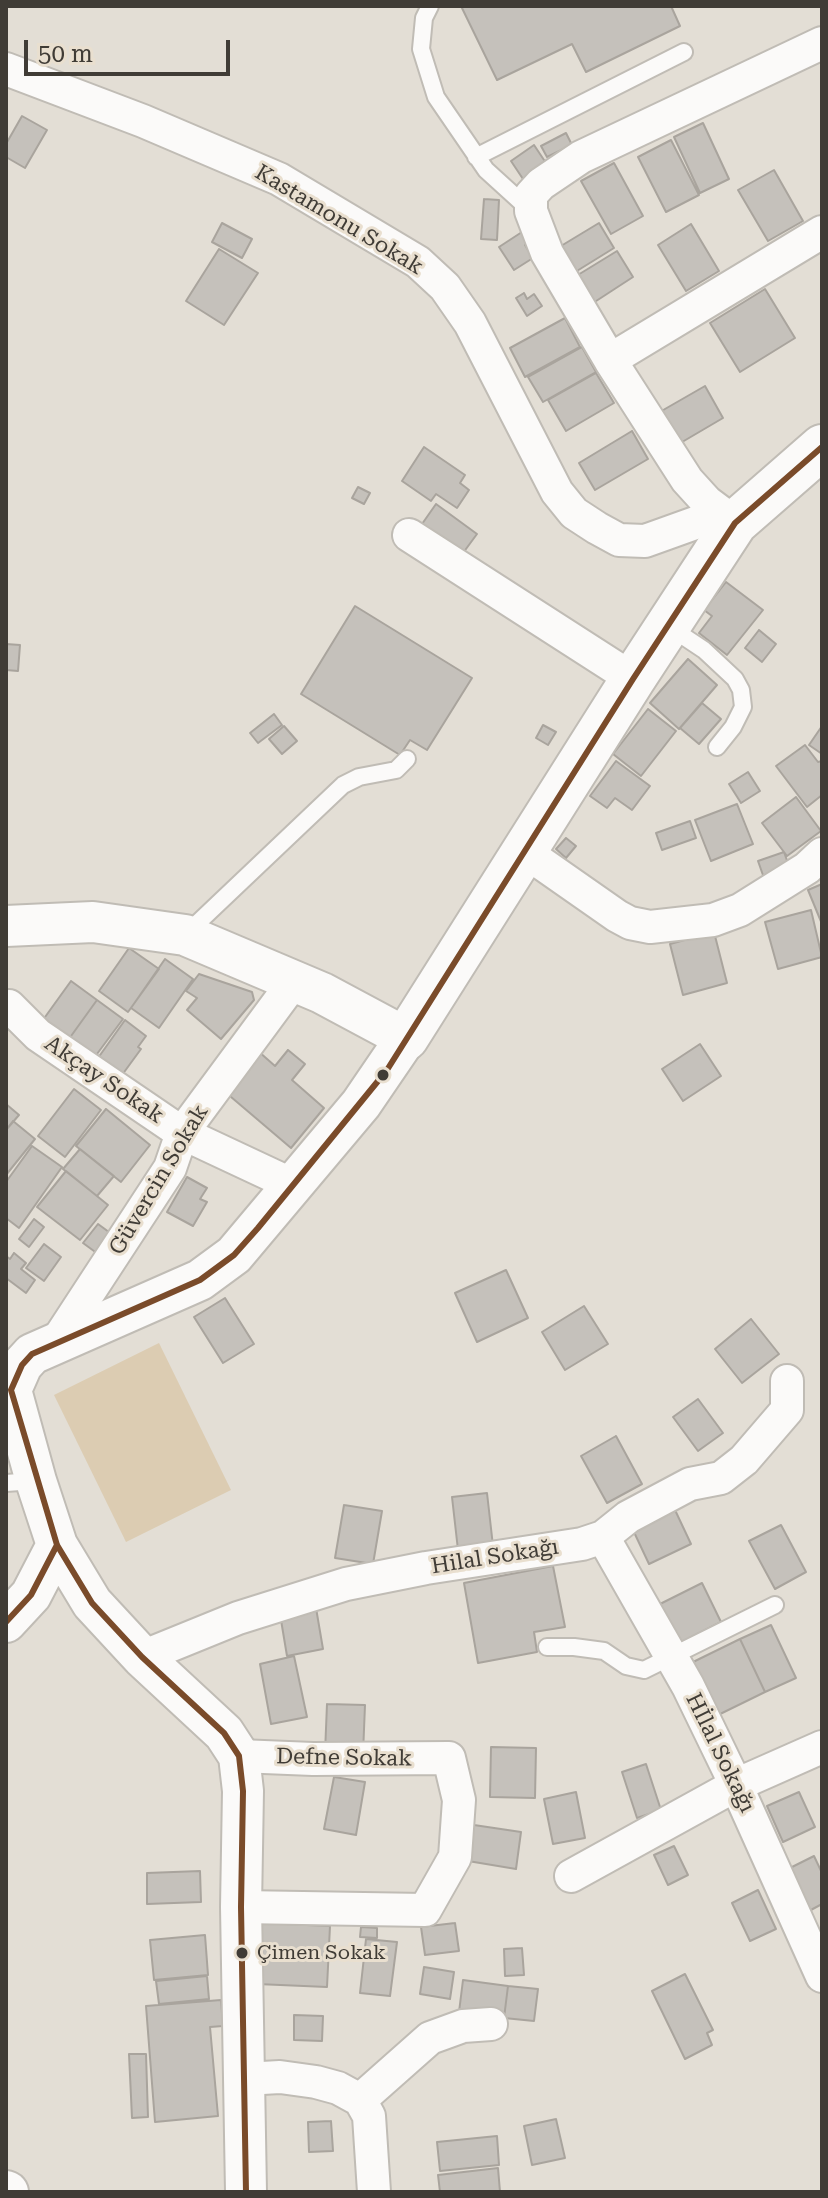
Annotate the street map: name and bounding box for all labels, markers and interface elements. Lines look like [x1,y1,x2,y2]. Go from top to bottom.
scale bar [28,24,234,74]
text: 50 m [38,40,93,68]
street label: Kastamonu Sokak [250,159,428,281]
street label: Akçay Sokak [39,1031,169,1129]
unlabelled marker [375,1067,391,1083]
street label: Güvercin Sokak [104,1100,214,1260]
street label: Hilal Sokağı [429,1534,561,1580]
street label: Hİlal Sokağı [680,1689,760,1817]
street label: Defne Sokak [276,1744,412,1772]
place label: Çimen Sokak [257,1941,386,1965]
marker: Çimen Sokak [234,1945,250,1961]

